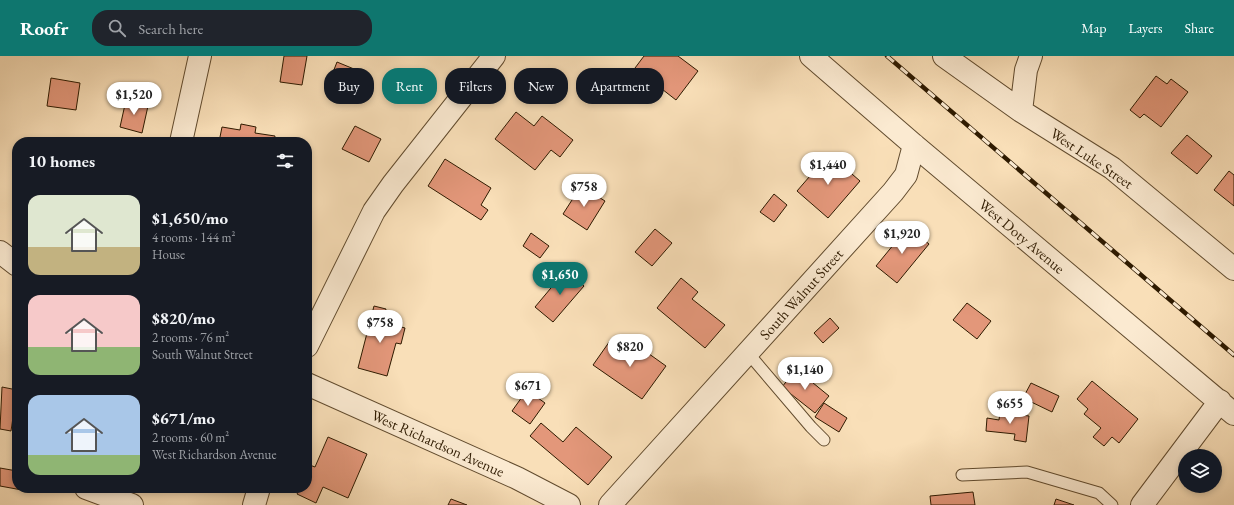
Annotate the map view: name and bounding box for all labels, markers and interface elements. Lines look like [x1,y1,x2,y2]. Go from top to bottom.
search box [92,10,372,46]
text: Roofr [20,16,68,41]
icon: search [106,17,128,39]
text: Search here [138,19,203,38]
text: Map [1081,19,1106,37]
text: Layers [1128,19,1163,37]
text: Share [1185,19,1214,37]
chip: Buy [324,68,374,104]
chip: Rent [382,68,437,104]
chip: Filters [445,68,506,104]
chip: New [514,68,568,104]
chip: Apartment [576,68,664,104]
pin: $1,520 [101,82,167,116]
text: $1,520 [116,86,152,103]
street label: West Luke Street [1047,123,1137,193]
text: 10 homes [28,150,95,172]
icon: filters [274,150,296,172]
pin: $1,440 [795,152,861,186]
text: $1,440 [810,156,846,173]
pin: $758 [560,174,608,208]
text: $758 [571,178,597,195]
street label: West Doty Avenue [975,194,1069,278]
text: $1,650/mo [152,207,228,229]
icon: home [60,211,108,259]
pin: $1,920 [869,221,935,255]
text: $1,920 [884,225,920,242]
text: 4 rooms · 144 m² [152,229,236,246]
street label: South Walnut Street [755,244,847,343]
text: House [152,246,185,263]
pin: $1,650 [527,262,593,296]
text: $1,650 [542,266,578,283]
text: $820/mo [152,307,215,329]
pin: $758 [356,310,404,344]
icon: home [60,311,108,359]
text: $758 [367,314,393,331]
text: 2 rooms · 76 m² [152,329,229,346]
pin: $820 [606,334,654,368]
text: $820 [617,338,643,355]
text: South Walnut Street [152,346,253,363]
pin: $1,140 [772,357,838,391]
text: $1,140 [787,361,823,378]
pin: $671 [504,373,552,407]
text: $671 [515,377,541,394]
pin: $655 [986,391,1034,425]
text: $655 [997,395,1023,412]
street label: West Richardson Avenue [369,405,508,481]
text: $671/mo [152,407,215,429]
icon: home [60,411,108,459]
text: 2 rooms · 60 m² [152,429,229,446]
text: West Richardson Avenue [152,446,277,463]
map controls [1178,449,1222,493]
button: layers [1178,449,1222,493]

